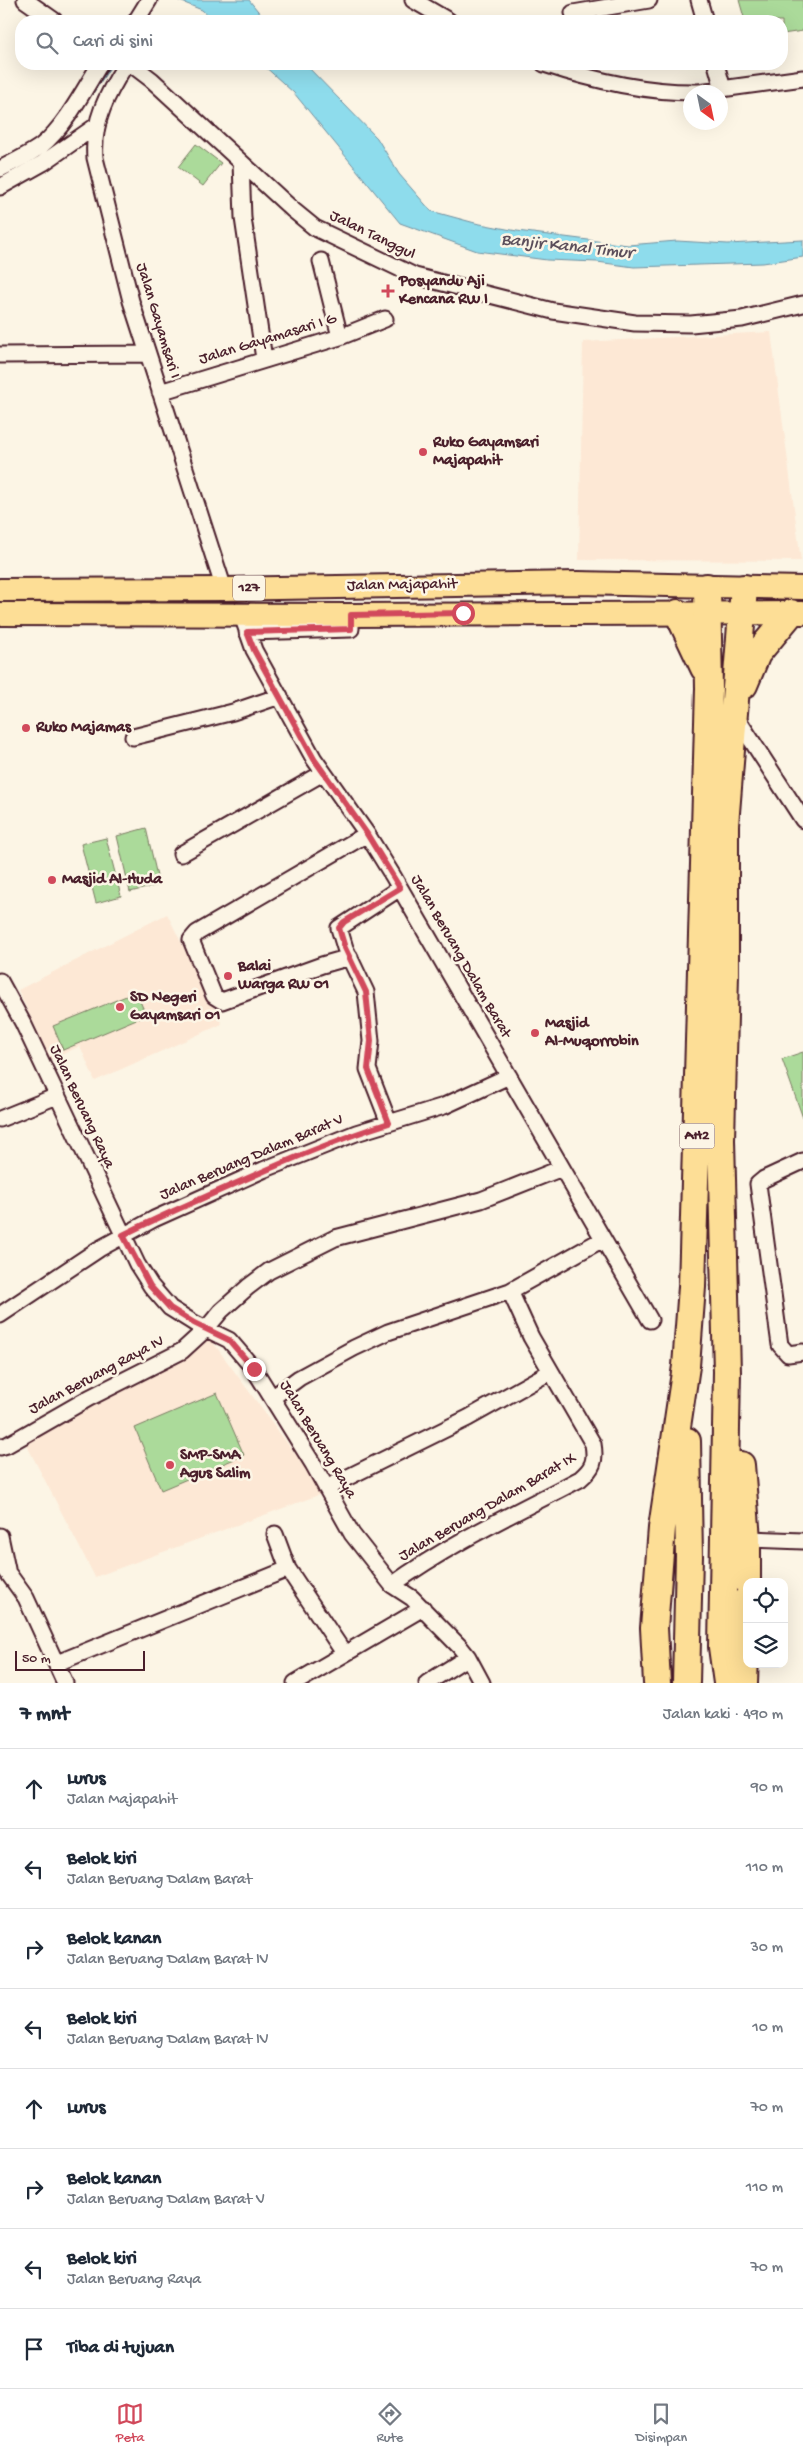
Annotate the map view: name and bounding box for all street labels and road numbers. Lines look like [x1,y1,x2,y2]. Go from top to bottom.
street label: Jalan Tanggul [326,207,418,265]
street label: Jalan Gayamsari I [130,261,184,381]
street label: Jalan Gayamasari I G [197,310,340,370]
road number: 127 [233,576,265,600]
street label: Jalan Majapahit [347,576,459,596]
street label: Jalan Beruang Dalam Barat [405,872,515,1043]
street label: Jalan Beruang Raya [44,1042,118,1173]
street label: Jalan Beruang Dalam Barat V [157,1111,347,1205]
road number: AH2 [680,1124,714,1148]
street label: Jalan Beruang Raya IV [26,1332,168,1420]
street label: Jalan Beruang Raya [274,1378,360,1503]
street label: Jalan Beruang Dalam Barat IX [396,1449,580,1567]

